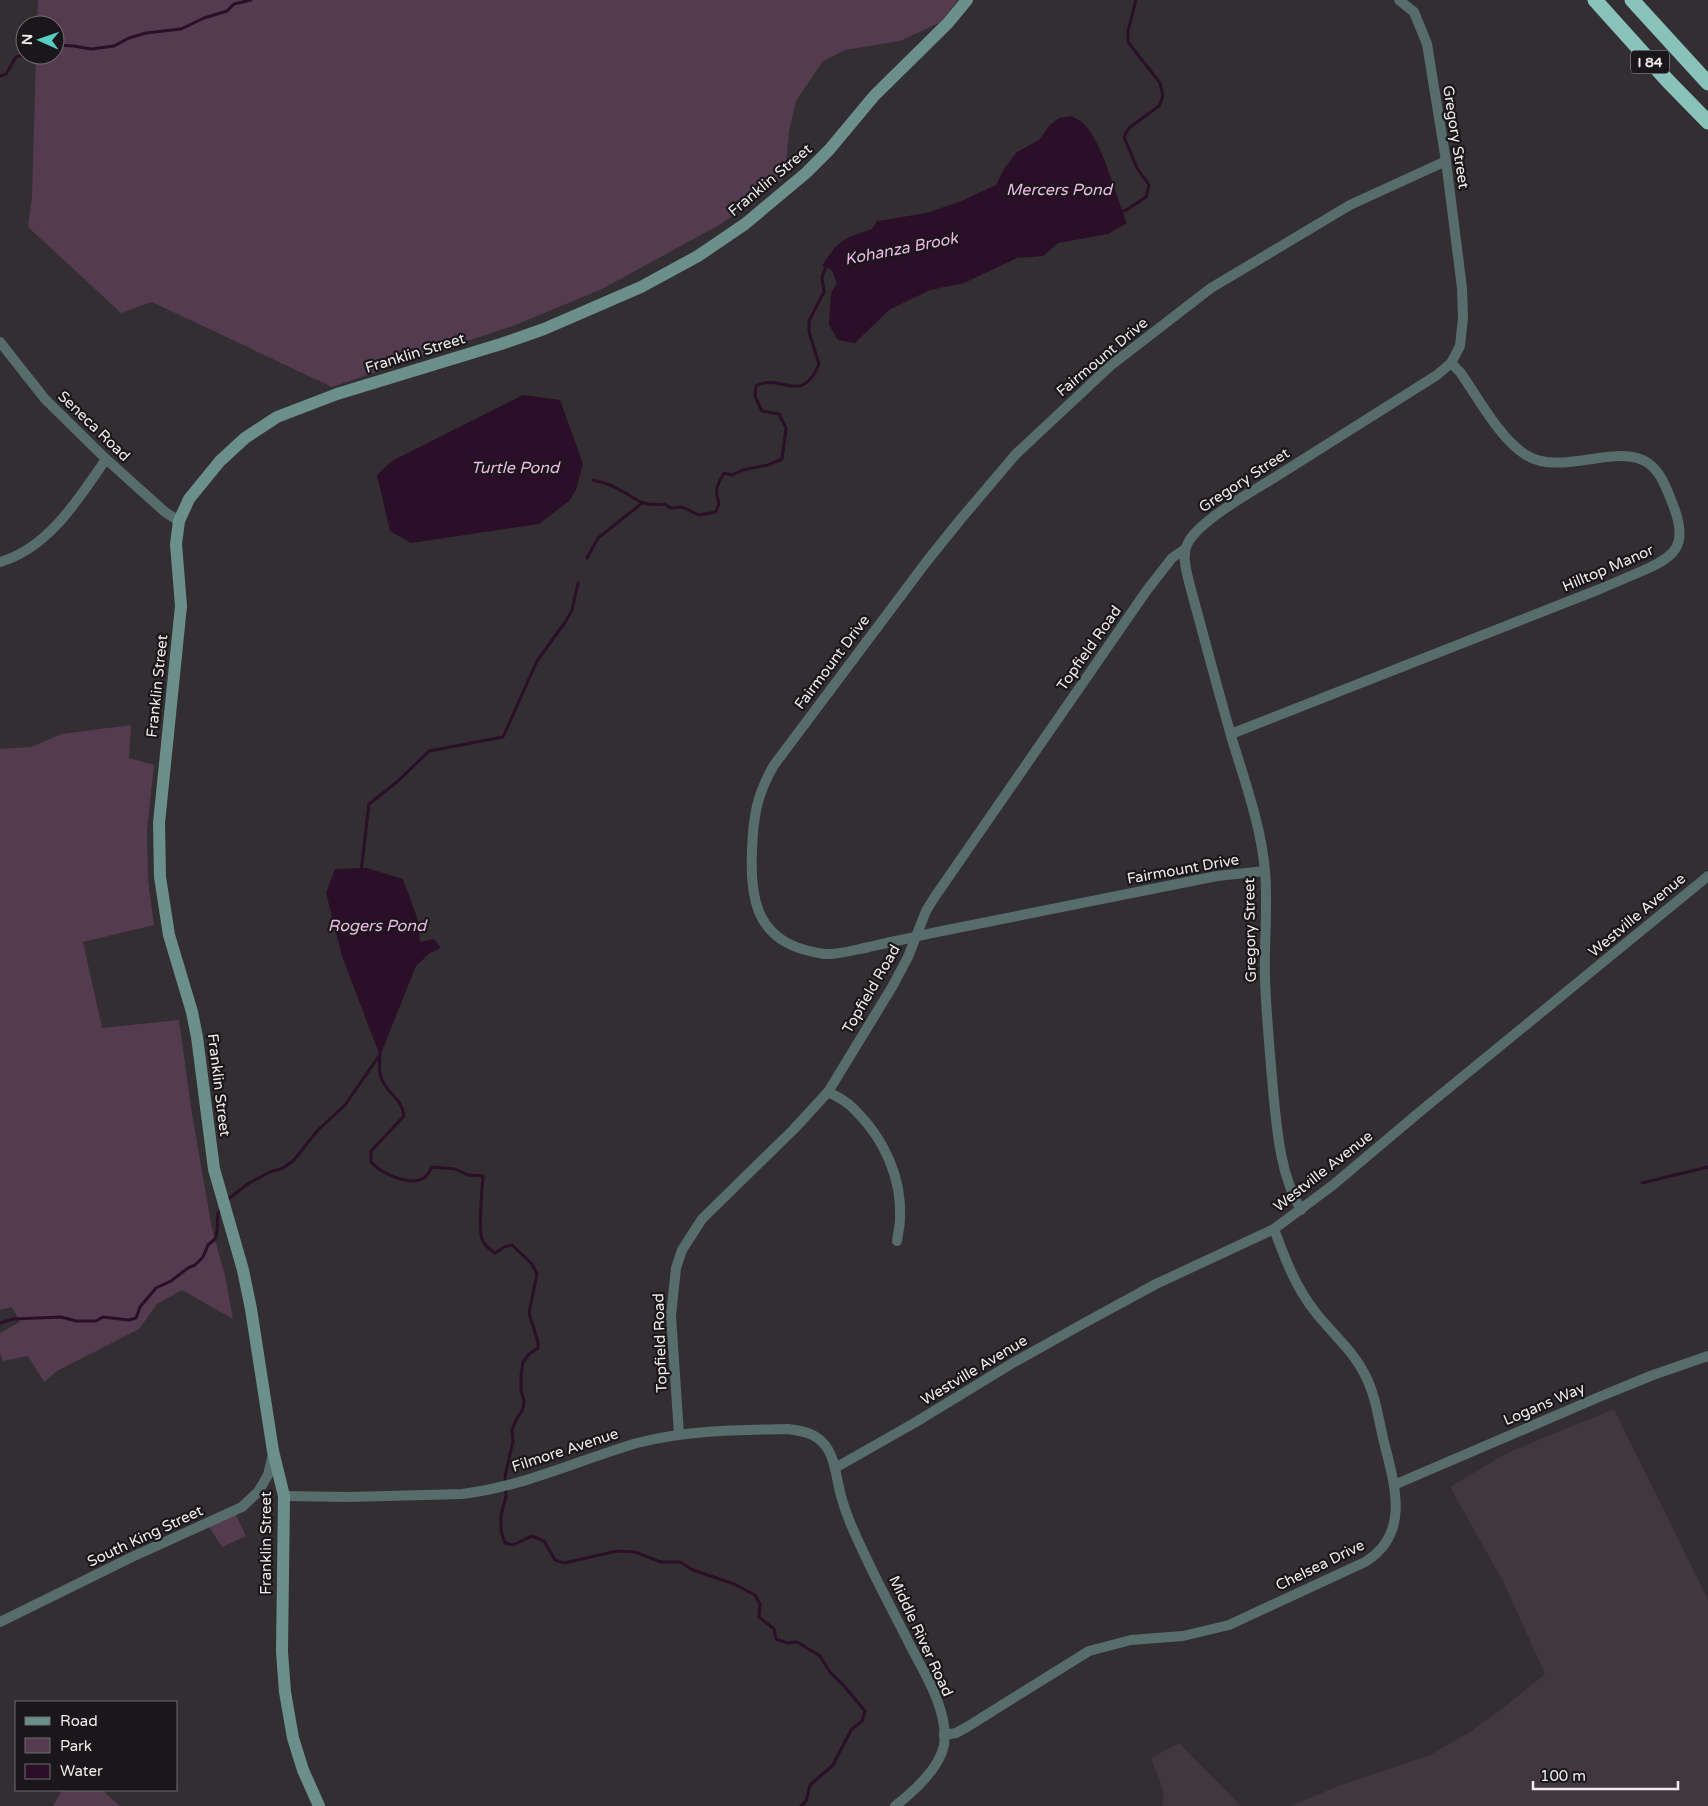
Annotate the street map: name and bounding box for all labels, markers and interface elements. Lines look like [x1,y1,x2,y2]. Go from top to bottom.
north arrow [15,15,65,65]
text: N [19,34,36,45]
road number: I 84 [1631,51,1669,74]
street label: Gregory Street [1439,84,1473,190]
street label: Franklin Street [725,140,816,220]
water label: Mercers Pond [1006,180,1114,200]
water label: Kohanza Brook [843,228,961,270]
street label: Fairmount Drive [1053,314,1151,400]
street label: Franklin Street [363,329,467,377]
street label: Seneca Road [54,387,134,465]
street label: Gregory Street [1195,444,1293,516]
water label: Turtle Pond [471,458,561,478]
street label: Hilltop Manor [1560,541,1657,595]
street label: Topfield Road [1053,602,1125,694]
street label: Fairmount Drive [791,611,873,713]
street label: Franklin Street [143,633,171,738]
street label: Fairmount Drive [1126,850,1240,888]
street label: Westville Avenue [1585,869,1689,961]
street label: Gregory Street [1240,877,1260,982]
water label: Rogers Pond [328,916,428,936]
street label: Topfield Road [838,941,904,1037]
street label: Franklin Street [204,1033,234,1138]
street label: Westville Avenue [1270,1127,1376,1215]
street label: Topfield Road [649,1293,671,1393]
street label: Westville Avenue [917,1331,1031,1409]
street label: Logans Way [1501,1379,1587,1429]
street label: Filmore Avenue [509,1424,621,1476]
street label: Franklin Street [257,1491,275,1595]
street label: South King Street [84,1501,206,1571]
street label: Chelsea Drive [1273,1536,1367,1594]
street label: Middle River Road [885,1573,957,1699]
legend [15,1701,178,1791]
text: Road [60,1712,98,1730]
text: Park [60,1737,92,1755]
scale bar [1533,1758,1678,1790]
text: Water [60,1762,103,1780]
text: 100 m [1540,1767,1586,1785]

